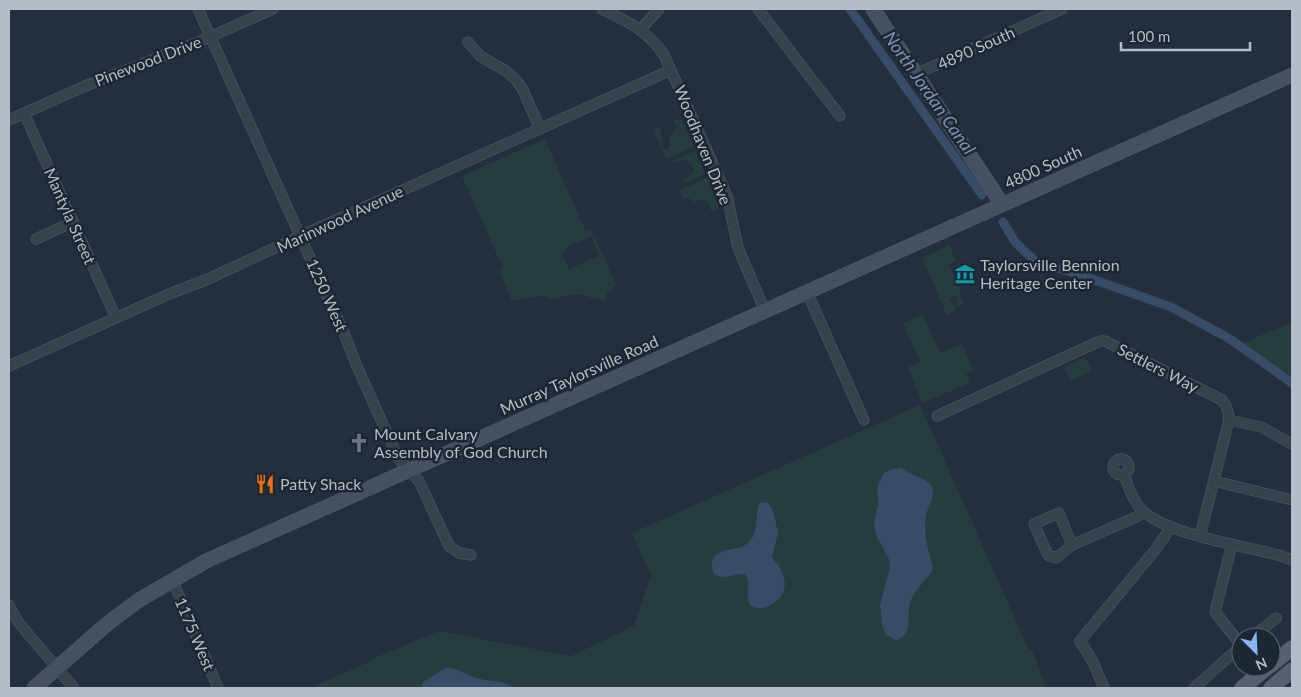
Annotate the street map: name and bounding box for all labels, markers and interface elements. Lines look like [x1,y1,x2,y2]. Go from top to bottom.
scale bar [1121,20,1250,52]
street label: 4890 South [934,22,1017,73]
water label: North Jordan Canal [879,27,981,158]
text: 100 m [1128,27,1170,45]
street label: Pinewood Drive [92,32,204,90]
street label: Woodhaven Drive [671,82,736,207]
street label: 4800 South [1001,141,1084,192]
street label: Mantyla Street [41,165,100,267]
street label: Marinwood Avenue [274,181,406,256]
street label: 1250 West [303,255,352,334]
place label: Taylorsville Bennion Heritage Center [980,255,1120,292]
museum icon: Taylorsville Bennion Heritage Center [954,263,976,285]
street label: Murray Taylorsville Road [497,331,661,418]
street label: Settlers Way [1115,339,1203,396]
place label: Mount Calvary Assembly of God Church [374,424,548,461]
church icon: Mount Calvary Assembly of God Church [348,432,370,454]
restaurant icon: Patty Shack [254,473,276,495]
place label: Patty Shack [280,474,362,493]
street label: 1175 West [172,594,220,674]
north arrow [1231,627,1281,677]
text: N [1253,654,1270,674]

